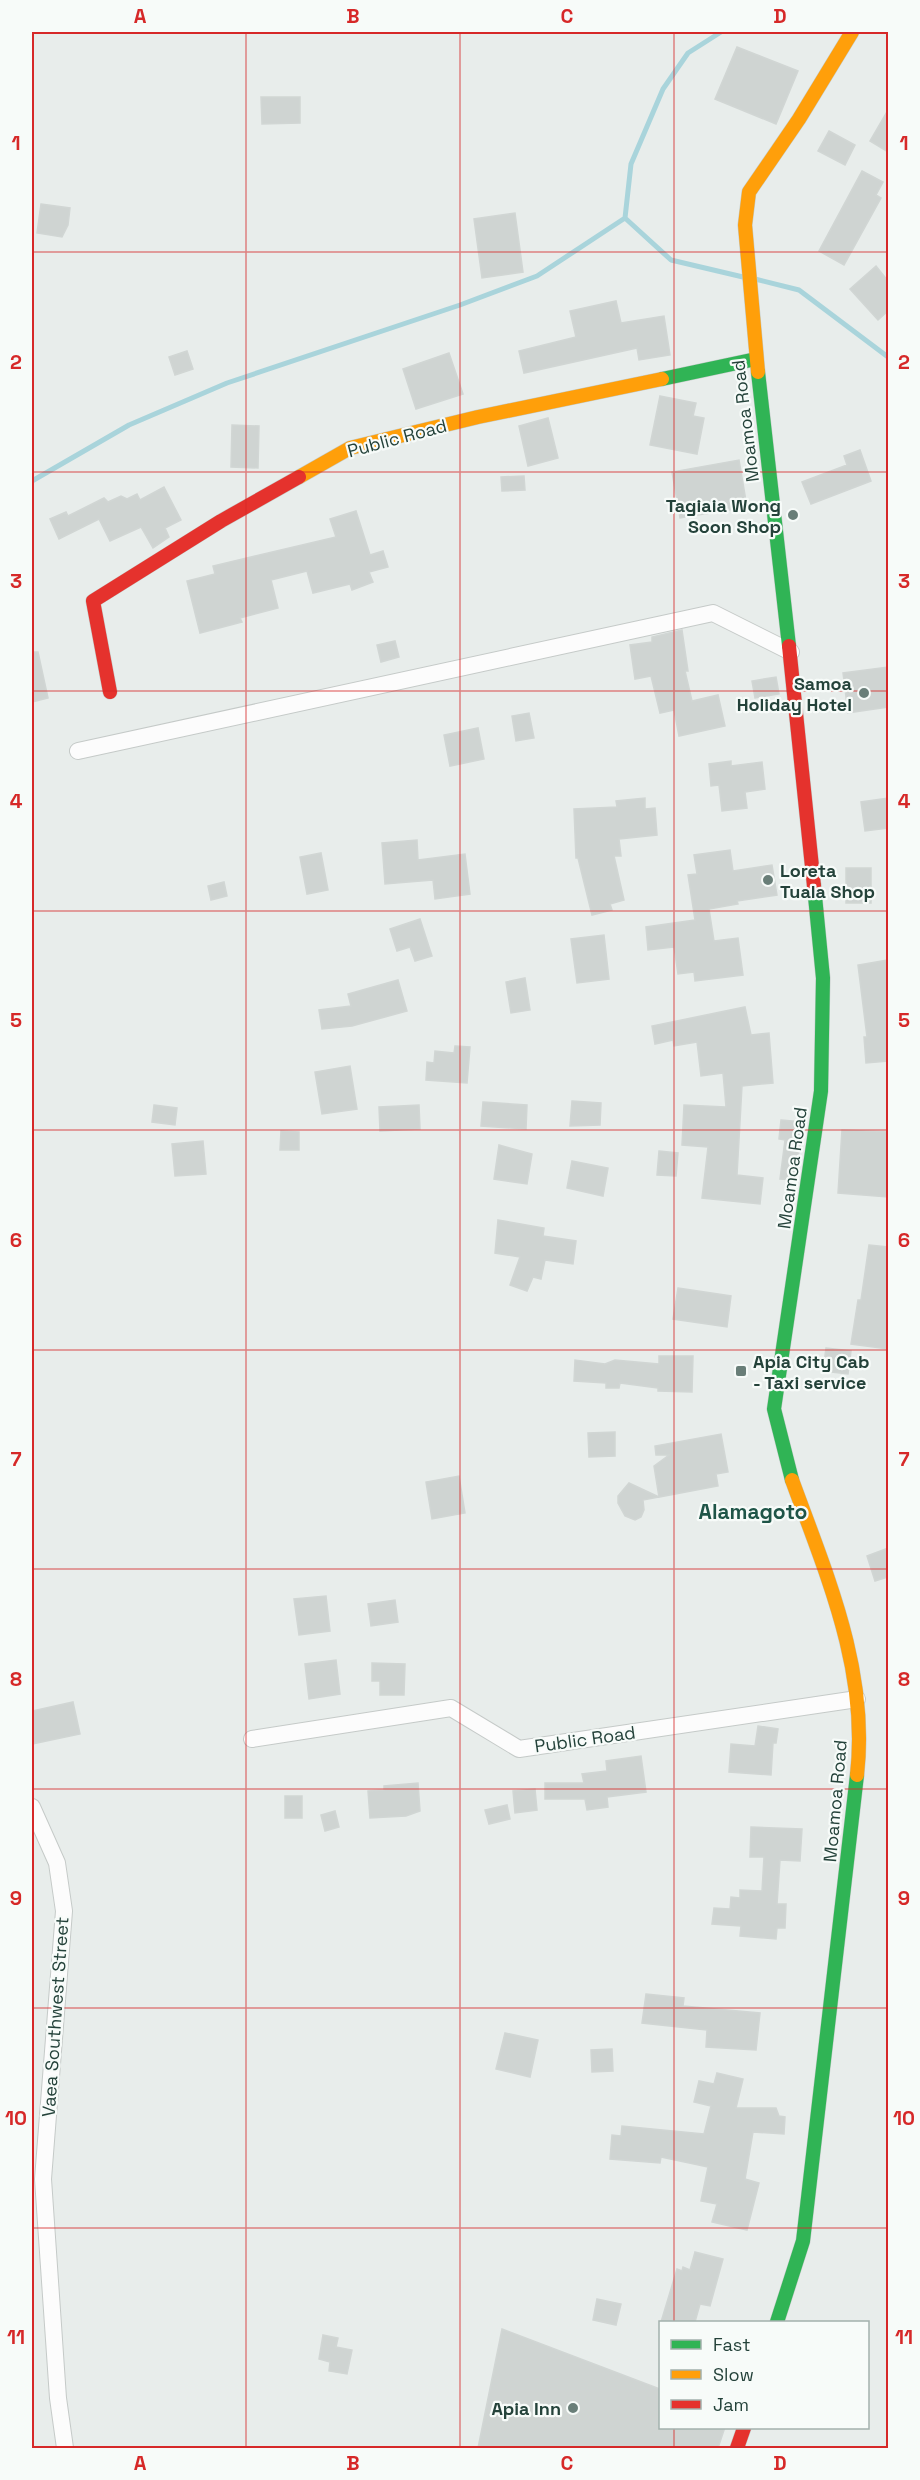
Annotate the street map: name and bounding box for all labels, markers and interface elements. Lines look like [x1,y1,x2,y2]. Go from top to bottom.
text: A [134,3,147,29]
text: B [346,3,360,29]
text: C [561,3,574,29]
text: D [773,3,787,29]
text: 1 [11,130,21,156]
text: 1 [899,130,909,156]
text: 2 [10,349,22,375]
text: 2 [898,349,910,375]
street label: Moamoa Road [726,359,764,483]
street label: Public Road [345,414,449,462]
place label: Tagiaia Wong Soon Shop [666,494,781,538]
marker: Tagiaia Wong Soon Shop [786,508,800,522]
text: 3 [10,568,22,594]
text: 3 [898,568,910,594]
place label: Samoa Holiday Hotel [737,672,853,716]
marker: Samoa Holiday Hotel [857,686,871,700]
text: 4 [10,788,23,814]
text: 4 [898,788,911,814]
place label: Loreta Tuala Shop [780,859,875,903]
marker: Loreta Tuala Shop [761,873,775,887]
text: 5 [10,1007,22,1033]
text: 5 [898,1007,910,1033]
street label: Moamoa Road [772,1106,812,1230]
text: 6 [10,1227,22,1253]
text: 6 [898,1227,910,1253]
place label: Apia City Cab - Taxi service [753,1350,869,1394]
marker: Apia City Cab - Taxi service [734,1364,748,1378]
text: 7 [10,1446,22,1472]
text: 7 [898,1446,910,1472]
district label: Alamagoto [699,1498,807,1525]
text: 8 [10,1666,22,1692]
text: 8 [898,1666,910,1692]
street label: Public Road [533,1721,637,1757]
street label: Moamoa Road [818,1739,852,1863]
text: 9 [10,1885,22,1911]
text: 9 [898,1885,910,1911]
street label: Vaea Southwest Street [37,1916,73,2118]
text: 10 [5,2105,27,2131]
text: 10 [893,2105,915,2131]
legend [659,2321,869,2429]
text: 11 [7,2324,25,2350]
text: 11 [895,2324,913,2350]
text: Fast [713,2333,750,2356]
text: Slow [713,2363,754,2386]
text: Jam [713,2393,749,2416]
place label: Apia Inn [491,2397,561,2420]
marker: Apia Inn [566,2401,580,2415]
text: A [134,2450,147,2476]
text: B [346,2450,360,2476]
text: C [561,2450,574,2476]
text: D [773,2450,787,2476]

